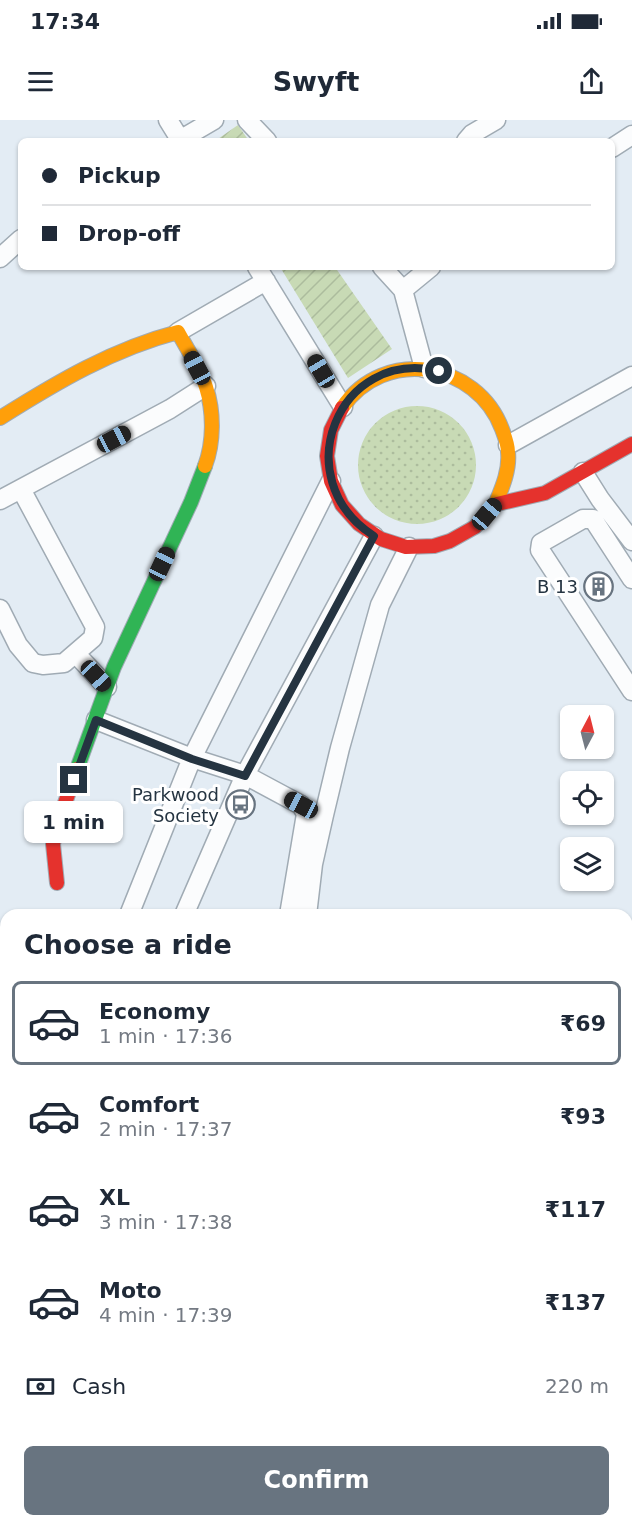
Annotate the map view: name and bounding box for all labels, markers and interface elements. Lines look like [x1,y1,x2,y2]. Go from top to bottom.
text: 17:34 [30,9,100,34]
icon: menu [24,65,57,98]
icon: share [575,65,608,98]
text: Swyft [273,66,359,97]
text: Pickup [78,163,161,188]
text: Drop-off [78,221,180,246]
car [181,348,213,388]
car [304,351,338,391]
route start [425,357,452,384]
car [94,423,134,455]
car [469,494,505,534]
car [146,544,178,584]
building icon: B 13 [583,571,615,603]
place label: B 13 [537,576,578,597]
car [77,657,115,695]
north arrow [560,705,614,759]
map controls [560,705,614,891]
route end [60,766,87,793]
button: locate [560,771,614,825]
place label: Parkwood Society [132,784,219,826]
bus stop icon: Parkwood Society [224,789,256,821]
car [281,789,321,821]
callout: 1 min [25,801,124,843]
text: 1 min [42,810,105,834]
button: layers [560,837,614,891]
text: Choose a ride [24,929,232,960]
icon: car [27,996,81,1050]
text: Economy [99,999,210,1024]
text: ₹69 [560,1011,606,1036]
text: 1 min · 17:36 [99,1024,233,1048]
icon: car [27,1089,81,1143]
text: Comfort [99,1092,199,1117]
text: ₹93 [560,1104,606,1129]
text: 2 min · 17:37 [99,1117,233,1141]
icon: car [27,1182,81,1236]
text: XL [99,1185,130,1210]
text: ₹117 [545,1197,606,1222]
text: 3 min · 17:38 [99,1210,233,1234]
icon: car [27,1275,81,1329]
text: Moto [99,1278,162,1303]
text: ₹137 [545,1290,606,1315]
text: 4 min · 17:39 [99,1303,233,1327]
icon: cash [24,1370,57,1403]
text: Cash [72,1374,126,1399]
text: 220 m [545,1374,609,1398]
button: Confirm [24,1446,609,1515]

